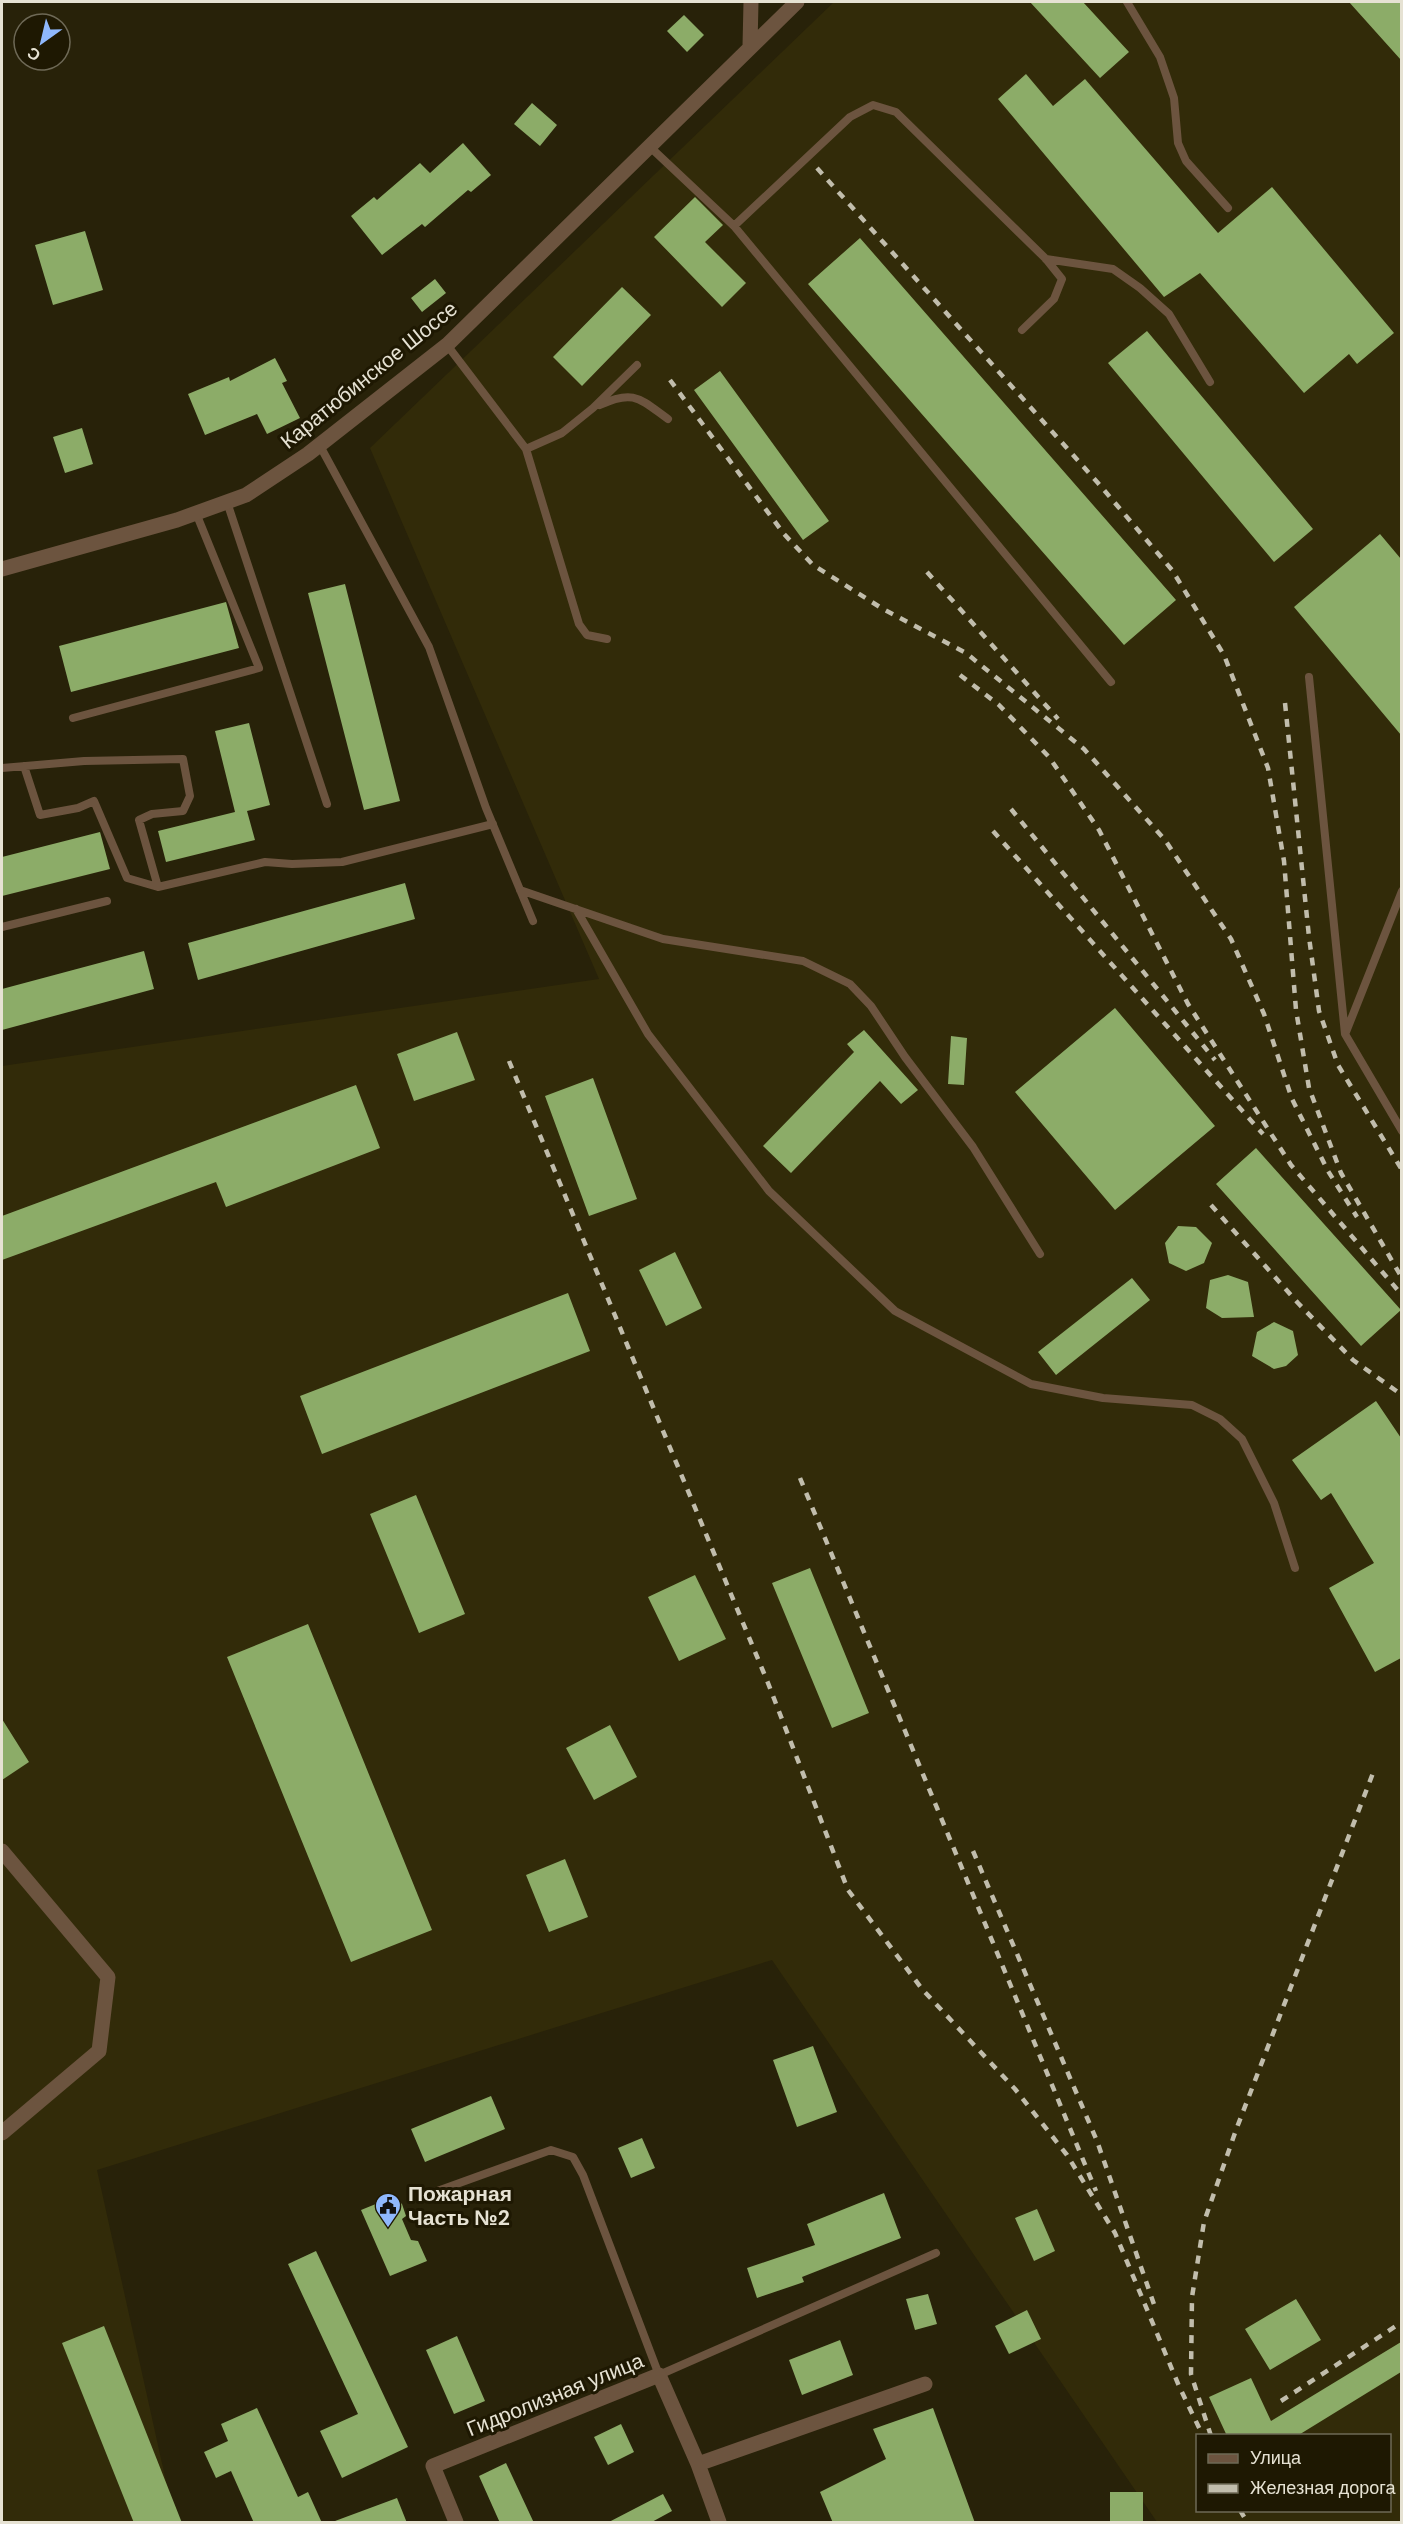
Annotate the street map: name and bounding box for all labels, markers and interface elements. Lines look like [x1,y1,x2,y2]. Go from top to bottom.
north arrow [12,12,72,72]
text: С [23,42,45,66]
street label: Каратюбинское Шоссе [275,295,463,455]
place label: Пожарная Часть №2 [408,2180,512,2232]
public building icon: Пожарная Часть №2 [373,2191,403,2229]
street label: Гидролизная улица [462,2347,648,2443]
legend [1196,2434,1391,2512]
text: Улица [1250,2446,1302,2470]
text: Железная дорога [1250,2476,1396,2500]

